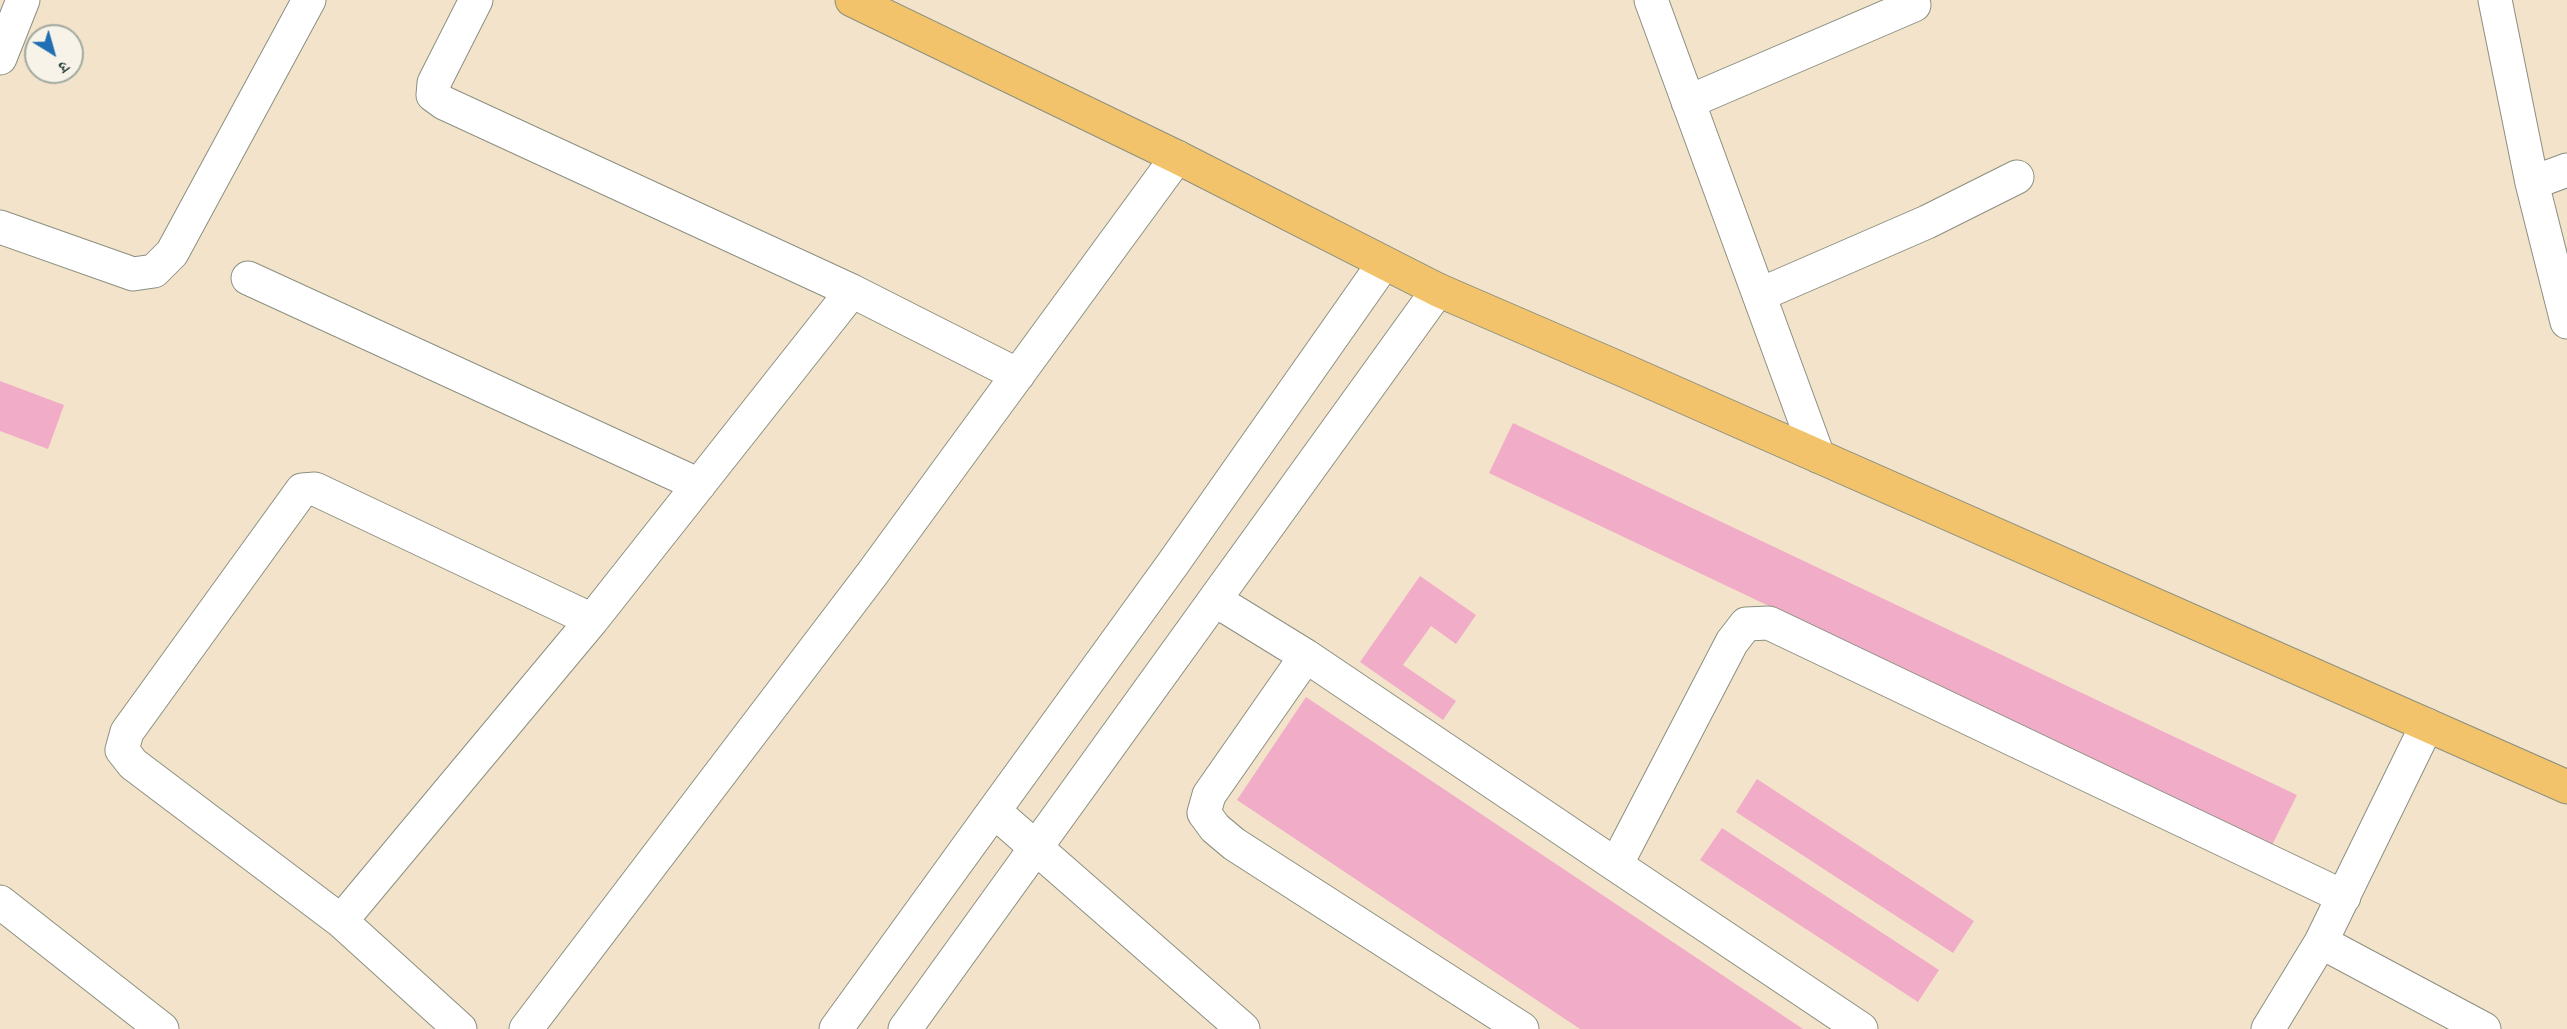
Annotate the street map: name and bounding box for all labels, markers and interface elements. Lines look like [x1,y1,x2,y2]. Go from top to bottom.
north arrow [24,24,84,84]
text: उ [54,56,74,78]

